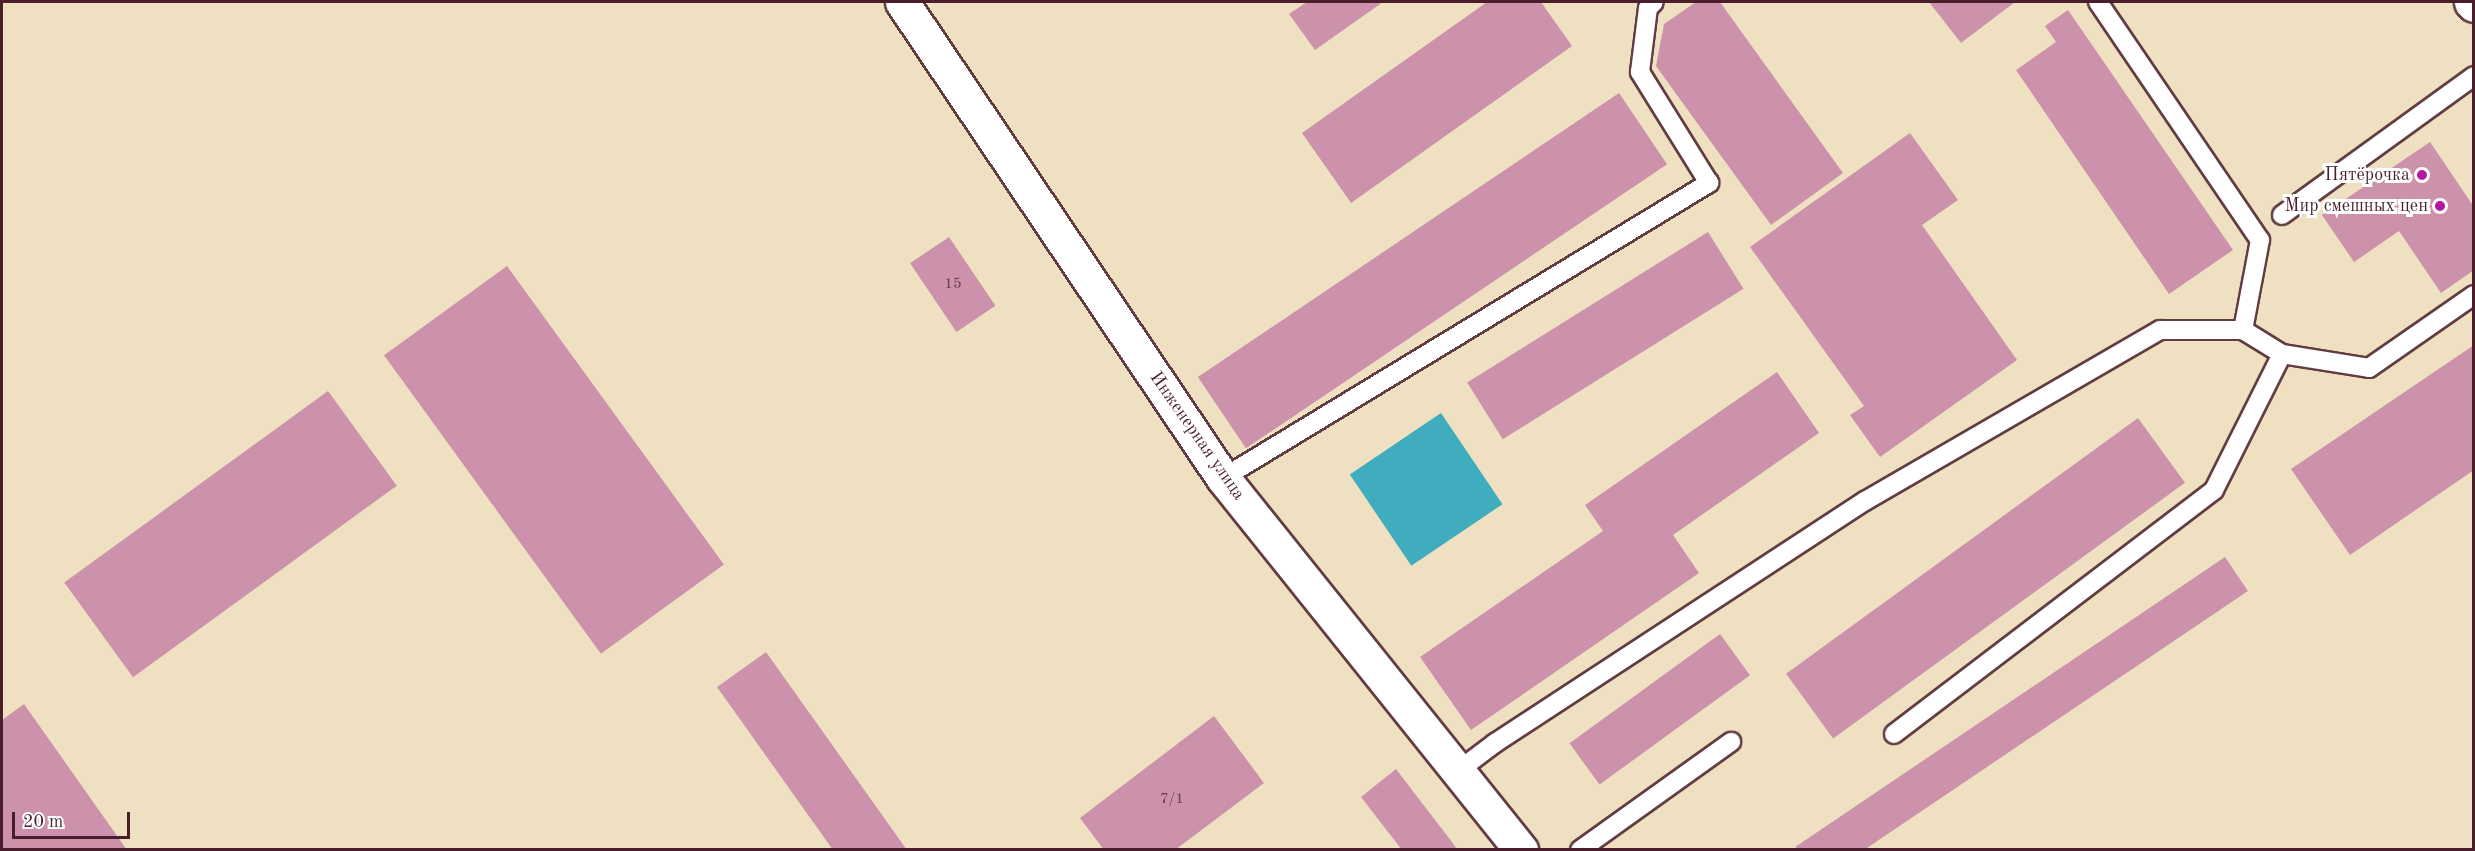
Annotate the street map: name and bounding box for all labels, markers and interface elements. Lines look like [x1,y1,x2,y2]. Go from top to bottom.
place label: Пятёрочка [2325,164,2410,186]
marker: Пятёрочка [2415,168,2429,182]
place label: Мир смешных цен [2285,195,2428,217]
marker: Мир смешных цен [2433,199,2447,213]
house number: 15 [944,276,962,294]
street label: Инженерная улица [1145,368,1249,504]
house number: 7/1 [1160,791,1184,809]
scale bar [15,800,134,838]
text: 20 m [23,813,63,831]

